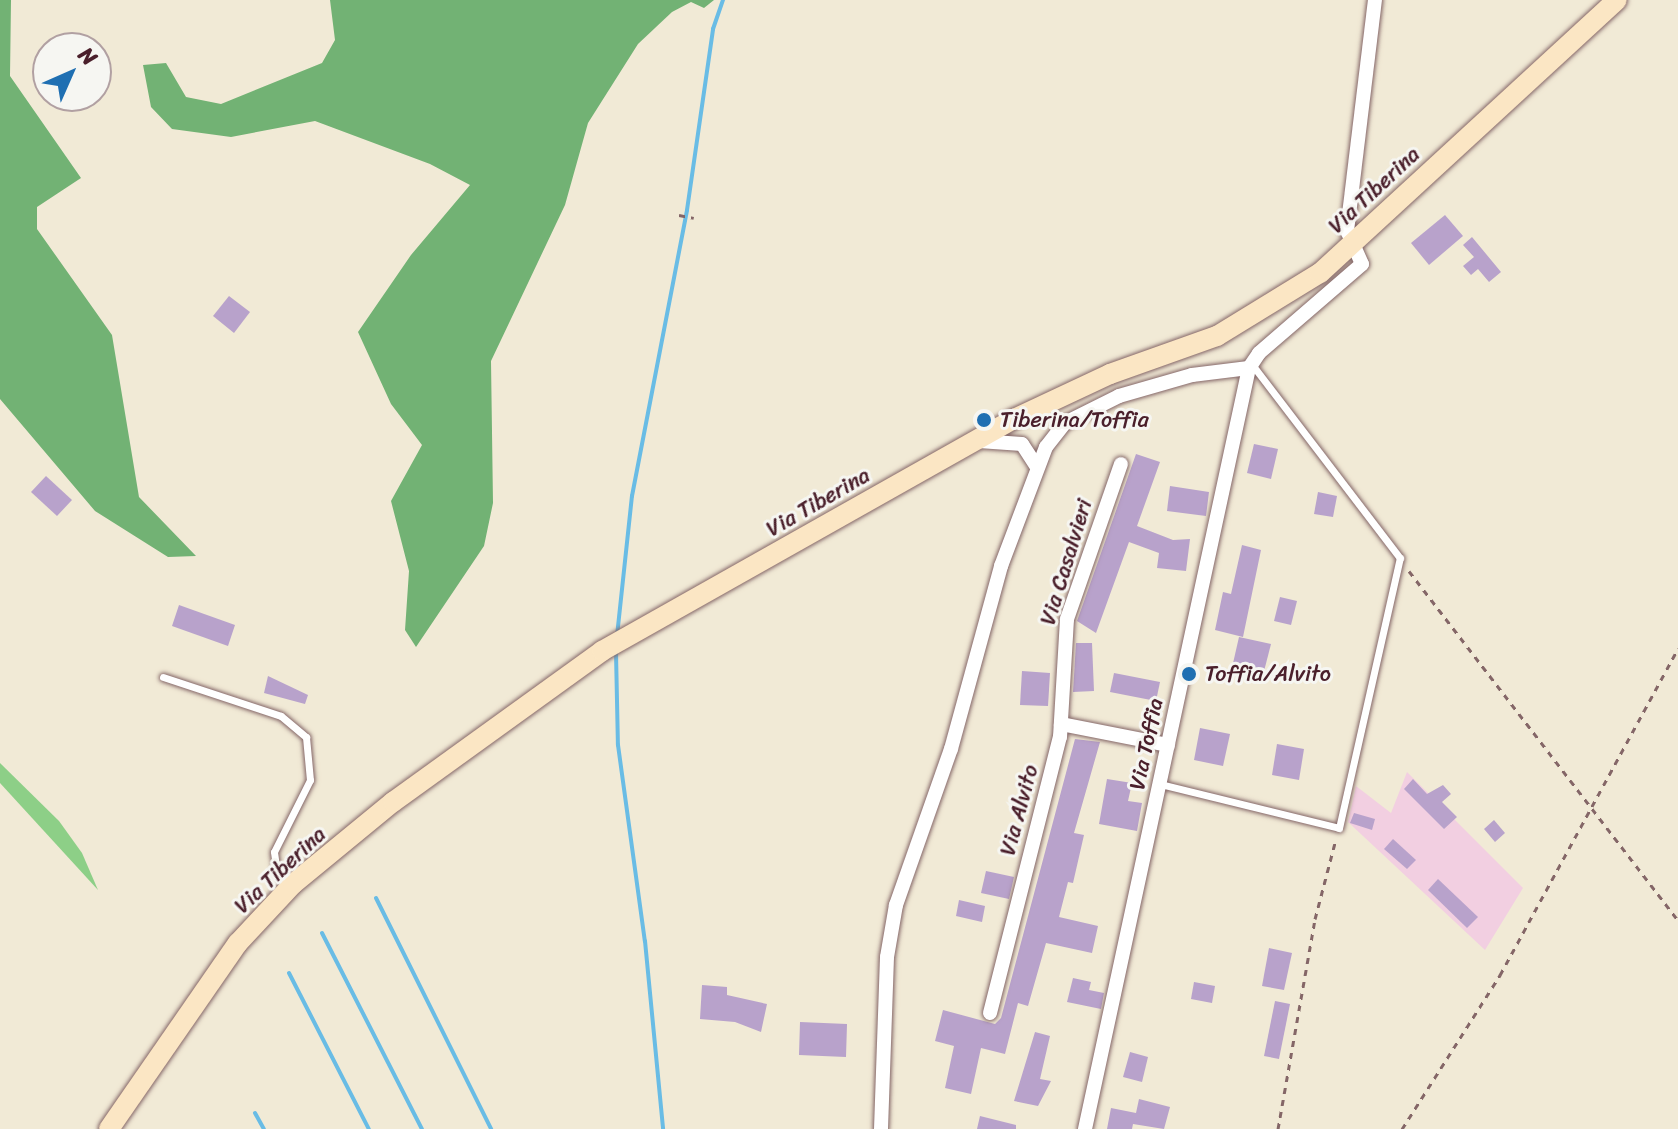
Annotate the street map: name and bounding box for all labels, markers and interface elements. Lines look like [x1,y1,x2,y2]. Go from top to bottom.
north arrow [32,32,112,112]
text: N [69,37,107,75]
street label: Via Tiberina [1323,141,1425,239]
place label: Tiberina/Toffia [1000,407,1149,433]
marker: Tiberina/Toffia [975,411,993,429]
street label: Via Tiberina [761,462,875,542]
street label: Via Casalvieri [1034,496,1098,628]
place label: Toffia/Alvito [1205,661,1331,687]
marker: Toffia/Alvito [1180,665,1198,683]
street label: Via Toffia [1123,695,1169,793]
street label: Via Alvito [994,762,1044,858]
street label: Via Tiberina [229,821,331,919]

